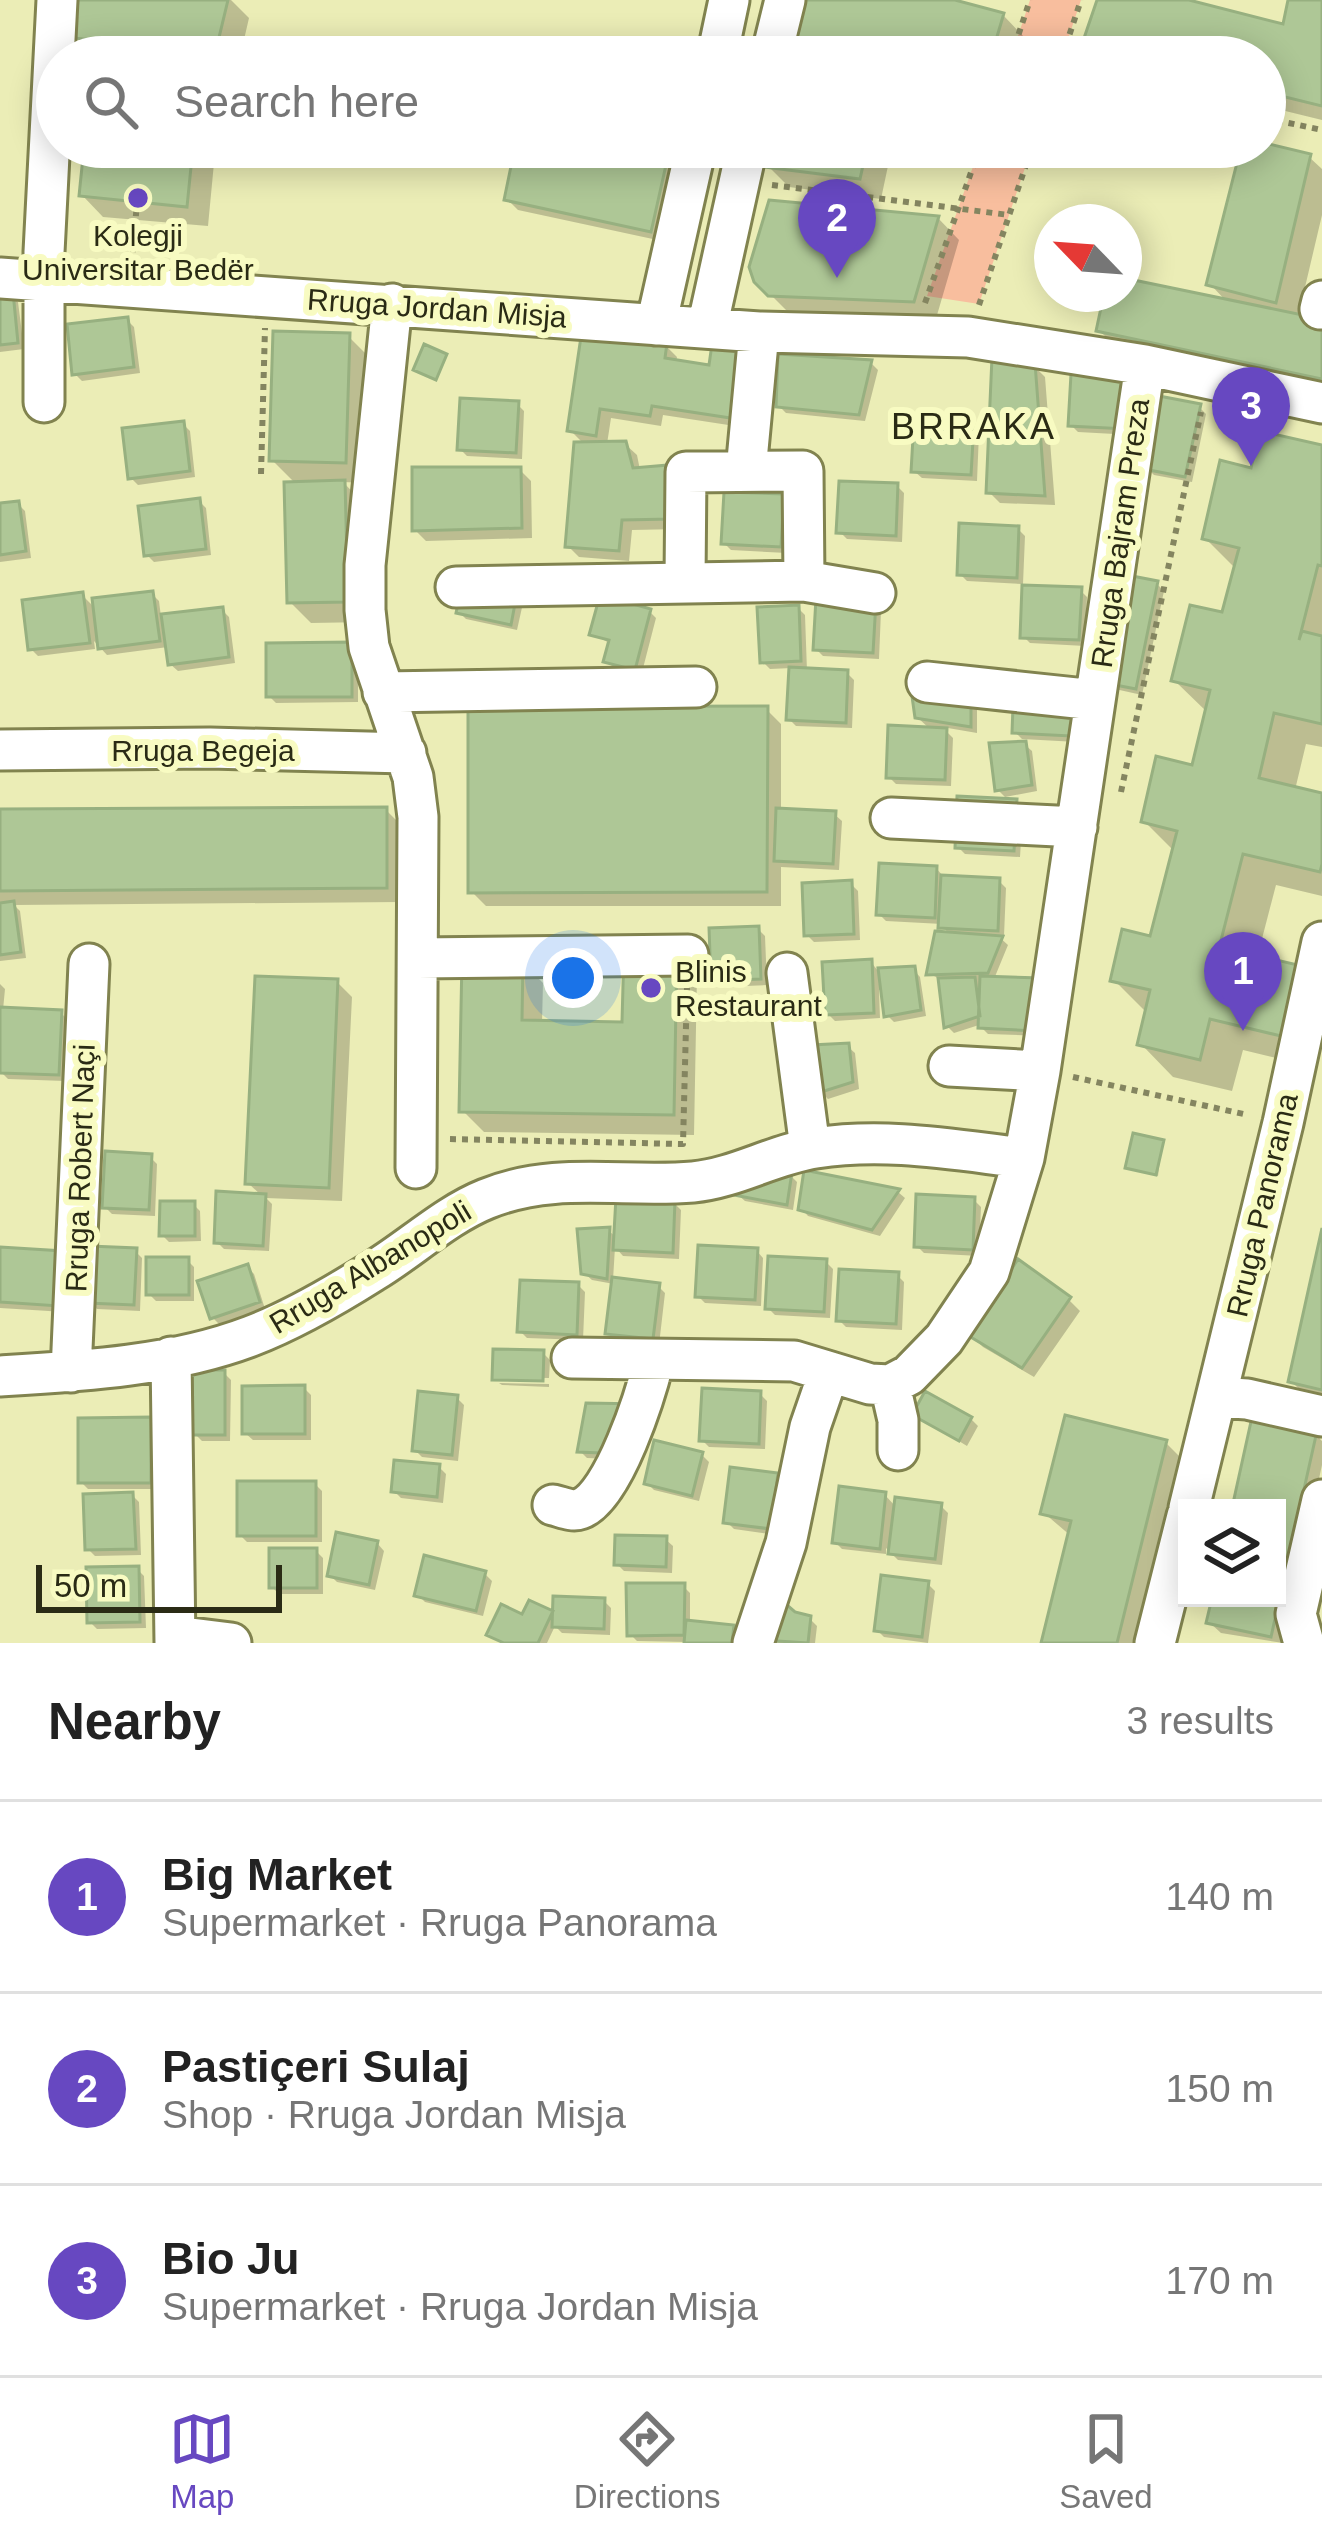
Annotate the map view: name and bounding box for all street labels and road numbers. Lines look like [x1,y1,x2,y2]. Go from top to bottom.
street label: Rruga Jordan Misja [306,282,568,334]
street label: Rruga Bajram Preza [1085,396,1155,670]
street label: Rruga Begeja [111,734,295,767]
street label: Rruga Robert Naçi [59,1043,101,1293]
street label: Rruga Panorama [1220,1090,1304,1320]
street label: Rruga Albanopoli [264,1194,476,1340]

